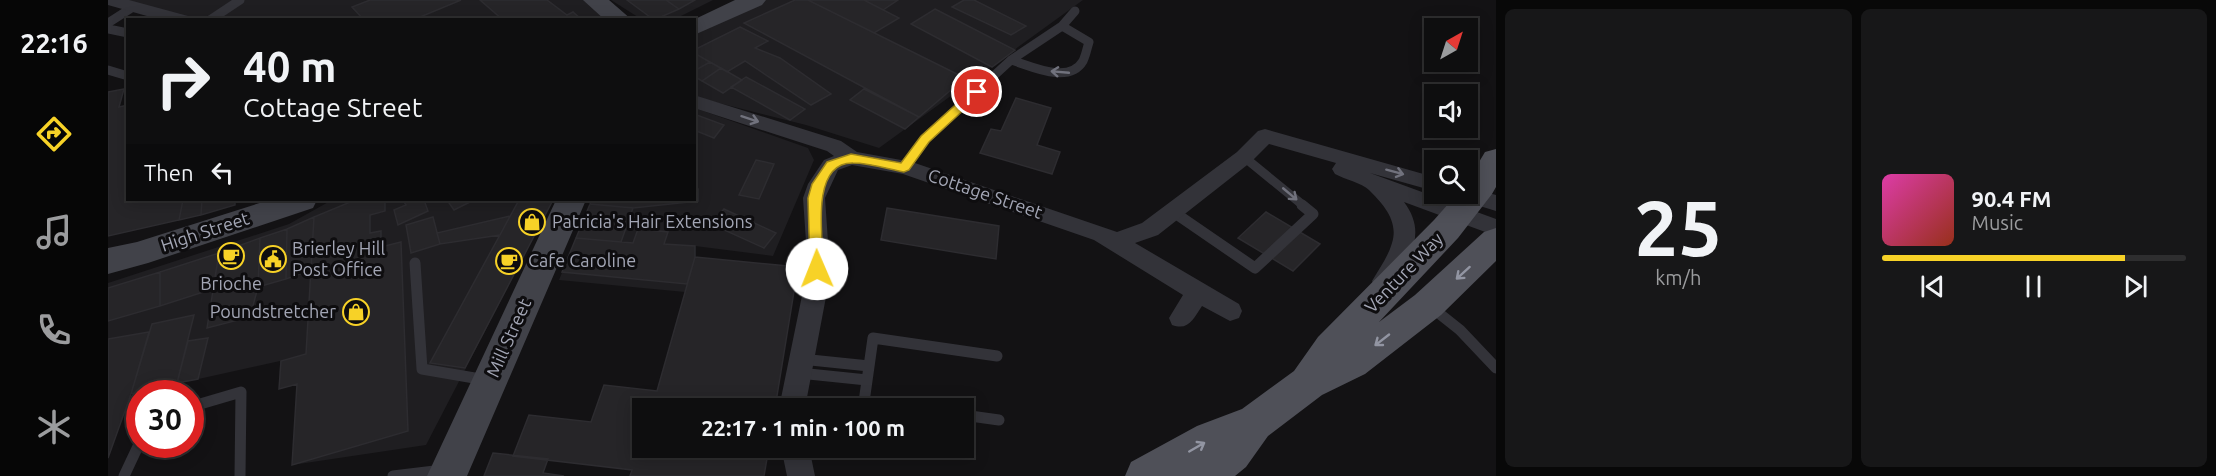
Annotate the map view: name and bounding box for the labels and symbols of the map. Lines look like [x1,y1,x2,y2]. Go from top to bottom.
north arrow [1424,18,1478,72]
pin [951,66,1002,117]
one-way arrow [1051,66,1070,77]
one-way arrow [740,114,759,125]
street label: Cottage Street [926,164,1045,222]
one-way arrow [1385,167,1404,179]
one-way arrow [1281,188,1297,201]
street label: High Street [158,207,252,255]
shop icon: Patricia's Hair Extensions [517,207,547,237]
place label: Patricia's Hair Extensions [552,211,753,231]
street label: Venture Way [1360,228,1447,316]
position arrow [785,237,849,301]
place label: Brierley Hill Post Office [292,238,385,279]
cafe icon: Brioche [216,241,246,271]
public building icon: Brierley Hill Post Office [258,244,288,274]
cafe icon: Cafe Caroline [494,246,524,276]
place label: Cafe Caroline [528,250,636,270]
one-way arrow [1455,266,1470,280]
place label: Brioche [200,273,262,293]
street label: Mill Street [482,295,534,380]
shop icon: Poundstretcher [341,297,371,327]
place label: Poundstretcher [210,301,336,321]
one-way arrow [1374,334,1390,347]
speed limit sign: 30 [126,380,204,458]
one-way arrow [1188,441,1205,453]

